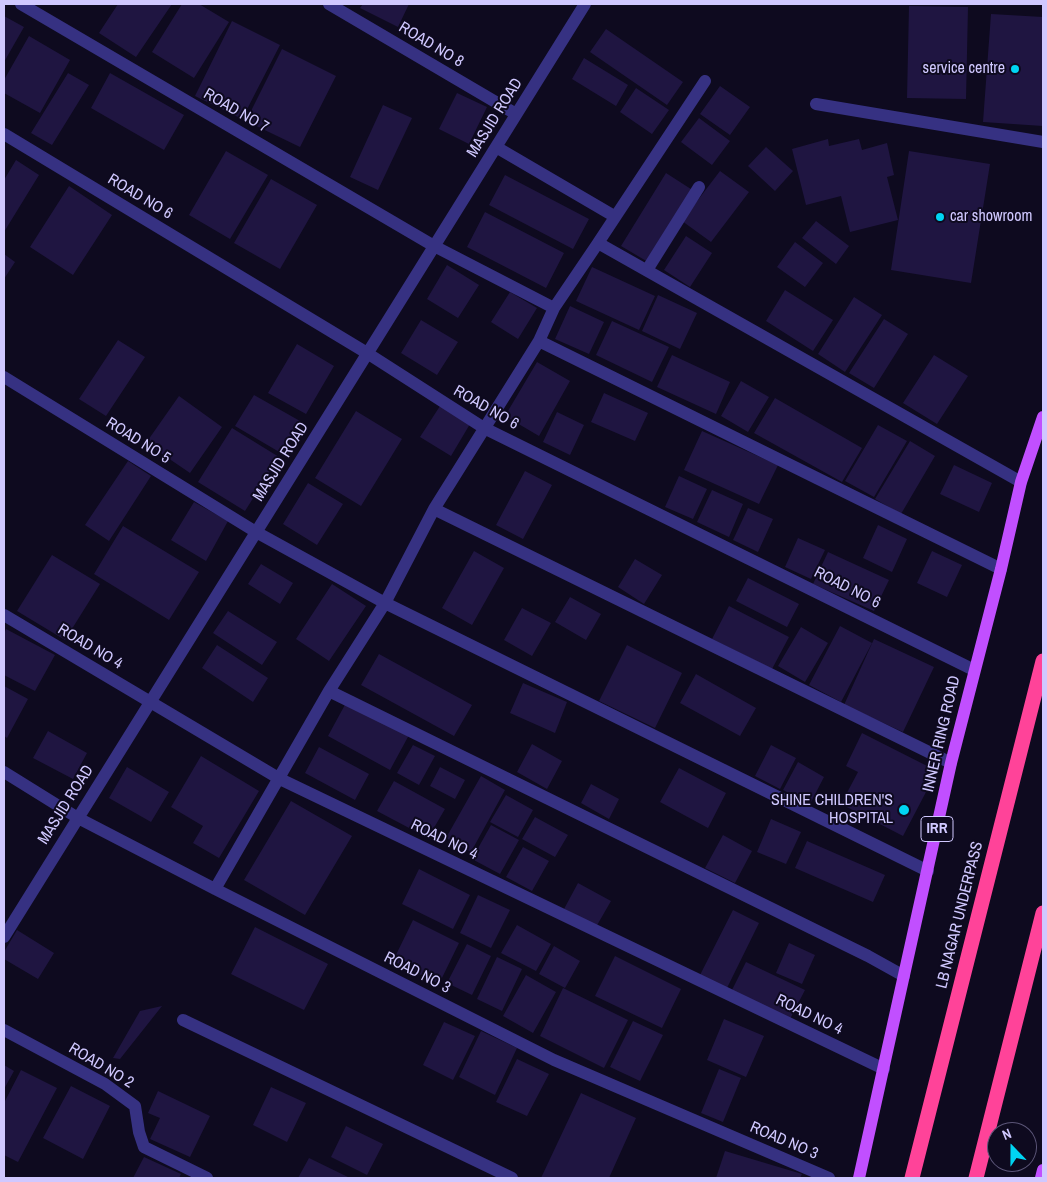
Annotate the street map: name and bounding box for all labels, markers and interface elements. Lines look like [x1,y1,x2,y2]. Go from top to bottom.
street label: ROAD NO 8 [395,18,467,72]
place label: service centre [923,59,1005,79]
marker: service centre [1009,63,1021,75]
street label: MASJID ROAD [463,75,527,161]
street label: ROAD NO 7 [200,85,272,137]
street label: ROAD NO 6 [104,170,176,224]
place label: car showroom [950,207,1032,227]
marker: car showroom [934,211,946,223]
street label: ROAD NO 6 [450,382,522,434]
street label: ROAD NO 5 [102,414,174,468]
street label: MASJID ROAD [249,419,313,505]
street label: ROAD NO 6 [810,563,884,613]
street label: ROAD NO 4 [54,620,126,674]
street label: INNER RING ROAD [919,674,965,794]
street label: MASJID ROAD [34,762,98,848]
place label: SHINE CHILDREN'S HOSPITAL [771,791,893,829]
marker: SHINE CHILDREN'S HOSPITAL [897,803,911,817]
street label: ROAD NO 4 [407,816,481,864]
road number: IRR [921,816,953,842]
street label: LB NAGAR UNDERPASS [932,840,988,990]
street label: ROAD NO 3 [380,948,454,998]
street label: ROAD NO 4 [772,991,846,1039]
street label: ROAD NO 2 [65,1039,137,1093]
street label: ROAD NO 3 [747,1118,821,1164]
north arrow [987,1122,1037,1172]
text: N [1000,1124,1014,1144]

